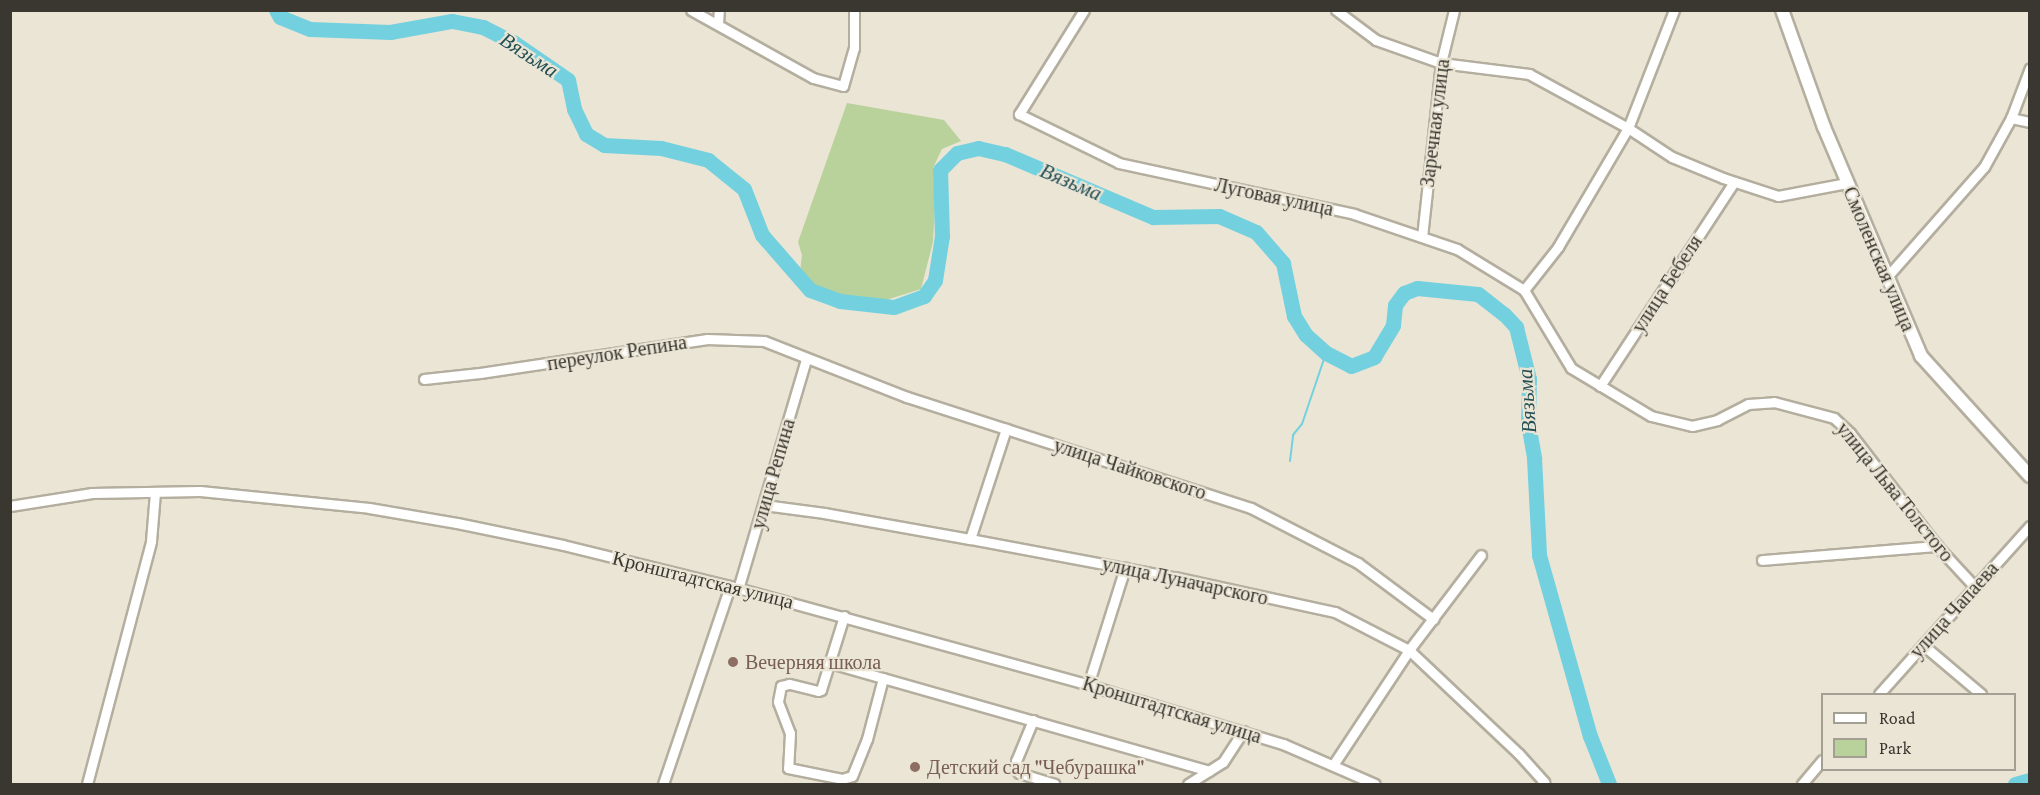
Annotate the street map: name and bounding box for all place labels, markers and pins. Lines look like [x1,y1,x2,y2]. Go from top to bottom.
place label: Вечерняя школа [745,650,881,674]
marker: Вечерняя школа [726,655,740,669]
place label: Детский сад "Чебурашка" [927,755,1145,779]
marker: Детский сад "Чебурашка" [908,760,922,774]

